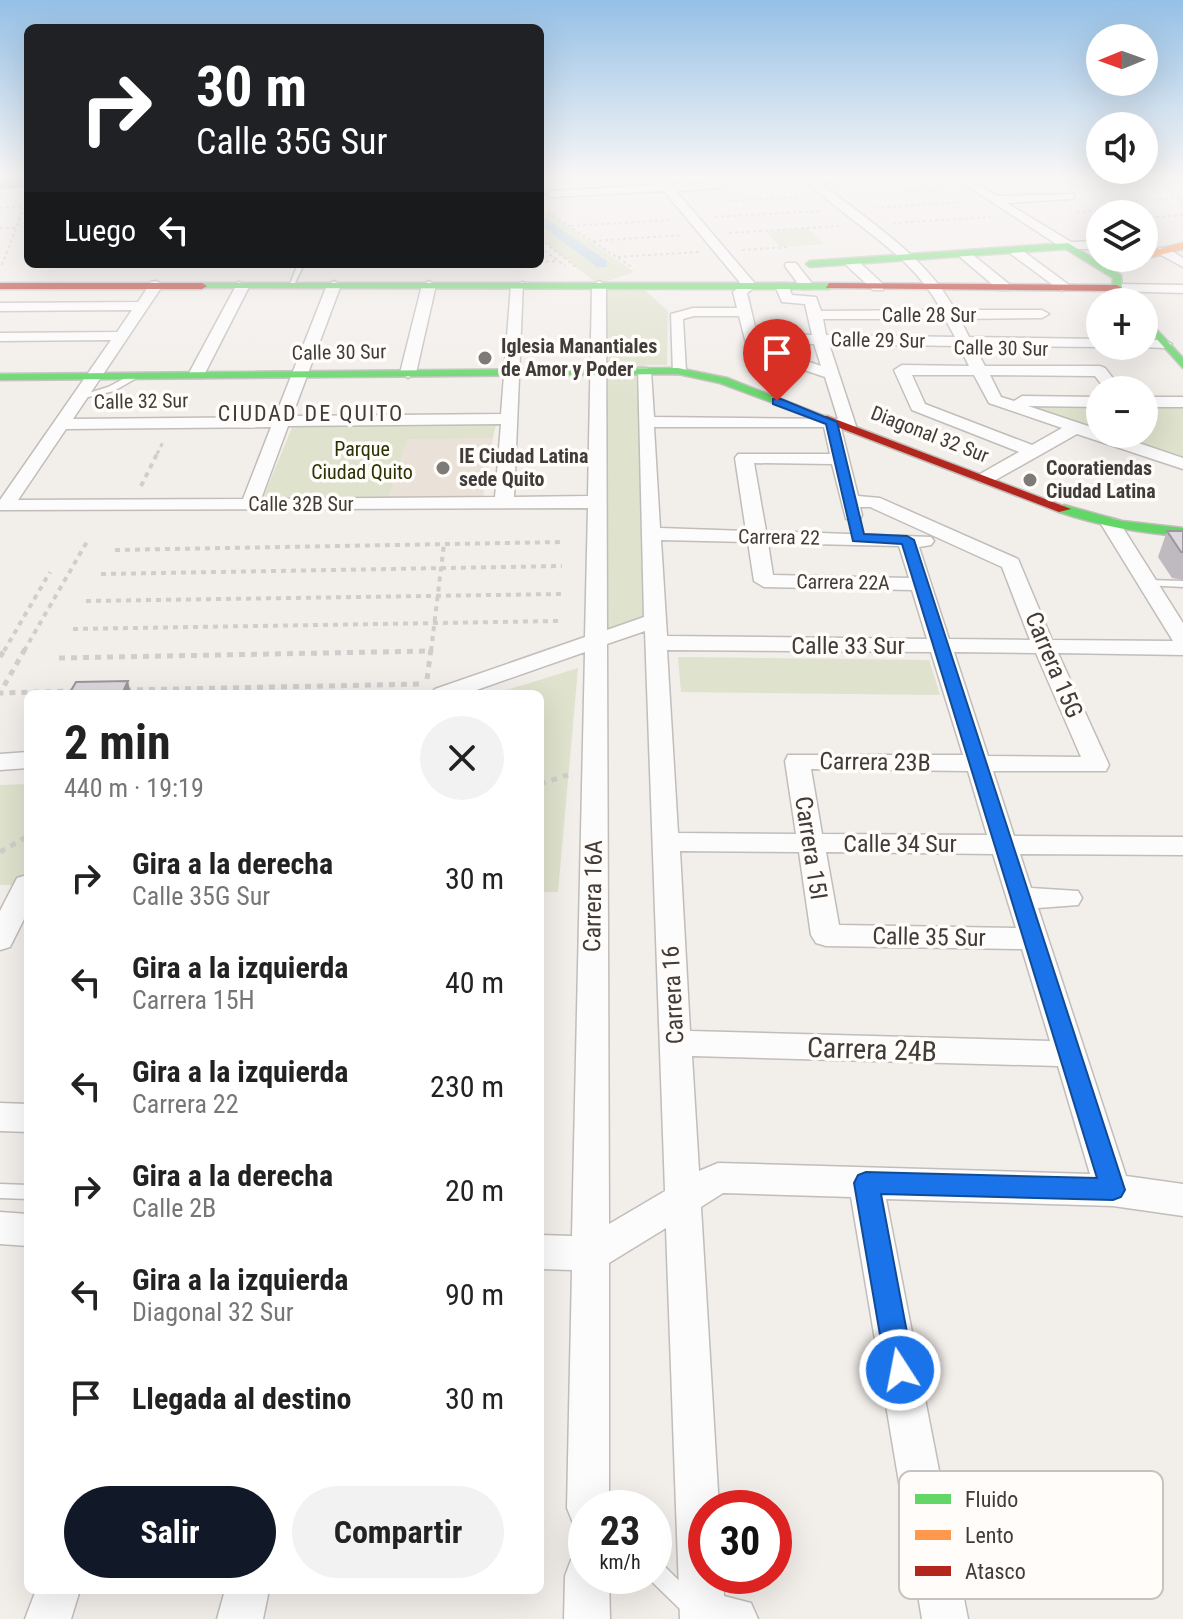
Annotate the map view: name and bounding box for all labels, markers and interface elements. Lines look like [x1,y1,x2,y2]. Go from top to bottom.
north arrow [1086,24,1158,96]
map controls [1086,24,1158,448]
text: 30 m [196,54,307,120]
icon: right [64,56,168,160]
button: sound [1086,112,1158,184]
text: Calle 35G Sur [196,121,387,163]
button: layers [1086,200,1158,272]
icon: left [152,208,196,252]
text: Luego [64,213,136,248]
button: + [1086,288,1158,360]
street label: Calle 28 Sur [882,303,976,327]
pin [743,319,811,401]
street label: Calle 29 Sur [831,327,925,353]
icon: arrive [755,331,799,375]
place label: Iglesia Manantiales de Amor y Poder [501,334,657,381]
street label: Calle 30 Sur [954,335,1048,361]
street label: Calle 30 Sur [292,339,386,365]
marker: Iglesia Manantiales de Amor y Poder [476,349,494,367]
button: − [1086,376,1158,448]
street label: Calle 32 Sur [94,388,188,414]
district label: CIUDAD DE QUITO [218,401,404,426]
street label: Diagonal 32 Sur [868,401,992,467]
park label: Parque Ciudad Quito [311,437,413,484]
place label: IE Ciudad Latina sede Quito [459,444,588,491]
place label: Cooratiendas Ciudad Latina [1046,456,1156,503]
marker: IE Ciudad Latina sede Quito [434,459,452,477]
marker: Cooratiendas Ciudad Latina [1021,471,1039,489]
street label: Calle 32B Sur [248,492,354,516]
street label: Carrera 22 [738,524,820,550]
street label: Carrera 22A [796,569,890,595]
street label: Carrera 15G [1019,608,1089,722]
street label: Calle 33 Sur [791,632,905,660]
text: 2 min [64,714,171,771]
button: close [420,716,504,800]
street label: Carrera 23B [819,747,931,777]
text: 440 m · 19:19 [64,773,204,803]
street label: Carrera 15I [789,794,833,902]
street label: Calle 34 Sur [843,830,957,858]
street label: Carrera 16A [578,840,608,952]
text: Gira a la derecha [132,846,333,881]
icon: right [64,856,108,900]
text: 30 m [445,861,504,896]
text: Calle 35G Sur [132,881,270,911]
street label: Calle 35 Sur [872,922,986,952]
street label: Carrera 16 [656,945,690,1045]
text: Gira a la izquierda [132,950,348,985]
icon: left [64,960,108,1004]
text: 40 m [445,965,504,1000]
text: Carrera 15H [132,985,255,1015]
street label: Carrera 24B [806,1031,938,1068]
text: Gira a la izquierda [132,1054,348,1089]
icon: left [64,1064,108,1108]
text: 230 m [430,1069,504,1104]
text: Carrera 22 [132,1089,239,1119]
text: Gira a la derecha [132,1158,333,1193]
icon: right [64,1168,108,1212]
text: 20 m [445,1173,504,1208]
text: Calle 2B [132,1193,216,1223]
text: Gira a la izquierda [132,1262,348,1297]
icon: left [64,1272,108,1316]
text: 90 m [445,1277,504,1312]
text: Diagonal 32 Sur [132,1297,294,1327]
position arrow [858,1328,942,1412]
icon: arrive [64,1376,108,1420]
text: Llegada al destino [132,1381,351,1416]
text: 30 m [445,1381,504,1416]
legend [899,1471,1163,1599]
button: Salir [64,1486,276,1578]
button: Compartir [292,1486,504,1578]
text: Fluido [965,1487,1018,1512]
speed limit sign: 30 [688,1490,792,1594]
text: 23 [600,1508,640,1555]
text: Lento [965,1523,1014,1548]
text: km/h [599,1550,641,1574]
text: Atasco [965,1559,1026,1584]

